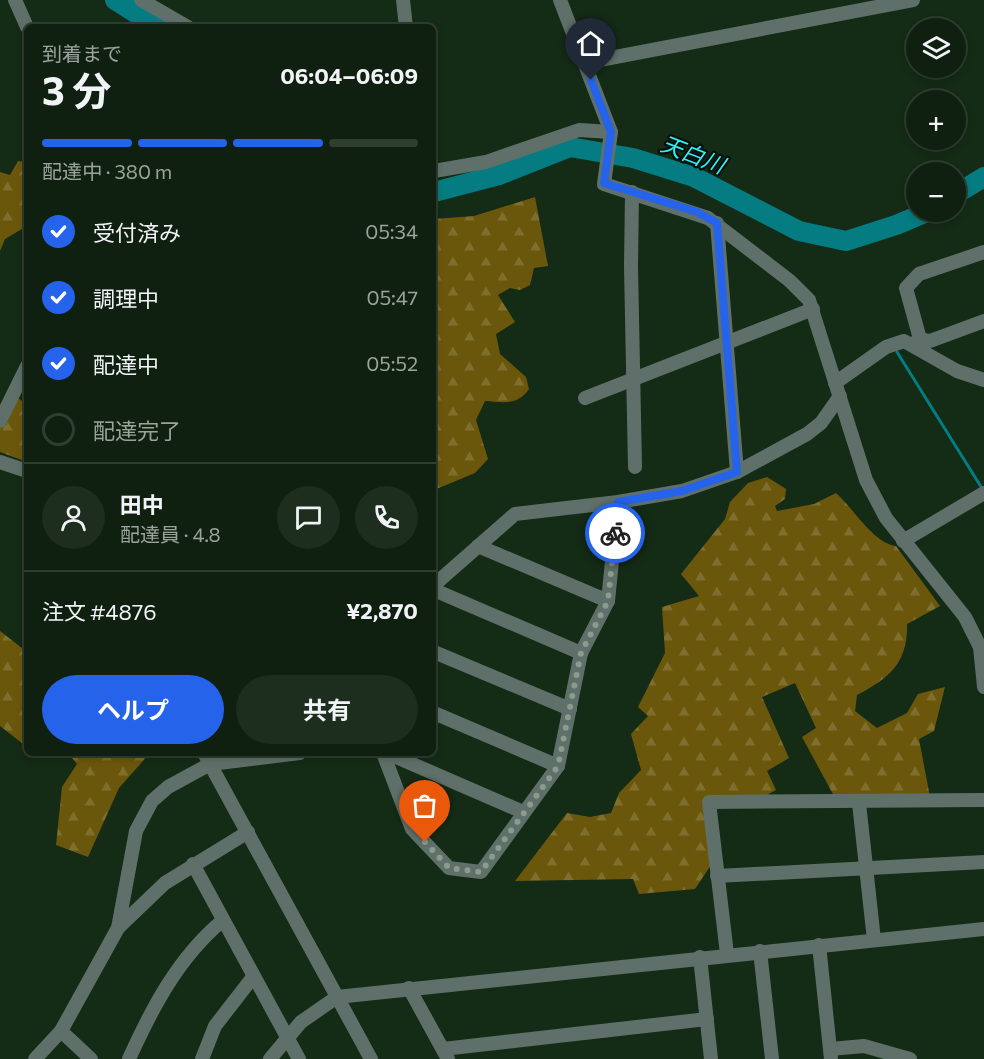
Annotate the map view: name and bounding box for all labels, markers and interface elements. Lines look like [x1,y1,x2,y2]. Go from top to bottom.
pin [565,18,616,80]
map controls [906,18,966,222]
button: layers [906,18,966,78]
icon: home [574,27,607,60]
text: 到着まで [42,41,122,65]
text: 06:04–06:09 [280,62,418,89]
text: 3 分 [42,65,111,113]
button: + [906,90,966,150]
water label: 天白川 [657,130,731,179]
text: 配達中 · 380 m [42,159,172,183]
button: − [906,162,966,222]
icon: check [42,215,75,248]
text: 受付済み [93,219,181,246]
text: 05:34 [365,219,418,243]
icon: check [42,281,75,314]
text: 調理中 [93,285,159,312]
text: 05:47 [367,285,418,309]
icon: check [42,347,75,380]
text: 配達中 [93,351,159,378]
text: 05:52 [366,351,418,375]
text: 配達完了 [93,417,181,444]
button: person [42,486,105,549]
button: chat [277,486,340,549]
button: phone [355,486,418,549]
text: 田中 [120,491,164,518]
courier [585,503,645,563]
icon: bike [599,517,632,550]
text: 配達員 · 4.8 [120,522,221,546]
text: ¥2,870 [346,597,418,624]
text: 注文 #4876 [42,598,157,625]
button: ヘルプ [42,675,224,744]
button: 共有 [236,675,418,744]
pin [399,780,450,842]
icon: bag [408,789,441,822]

